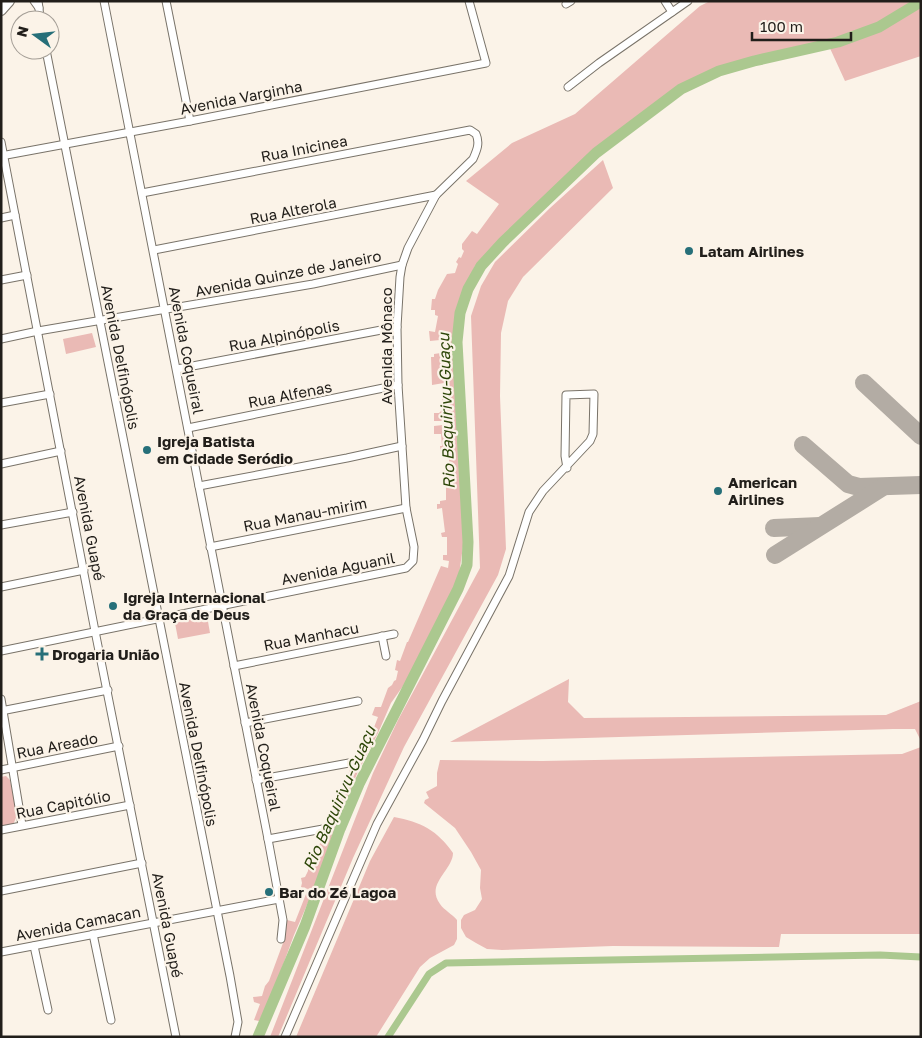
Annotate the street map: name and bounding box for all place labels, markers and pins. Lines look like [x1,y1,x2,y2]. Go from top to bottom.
place label: Latam Airlines [699,242,804,260]
marker: Latam Airlines [683,245,695,257]
place label: Igreja Batista em Cidade Seródio [157,432,293,467]
marker: Igreja Batista em Cidade Seródio [141,444,153,456]
place label: American Airlines [728,473,797,508]
marker: American Airlines [712,485,724,497]
place label: Igreja Internacional da Graça de Deus [123,588,266,623]
marker: Igreja Internacional da Graça de Deus [107,600,119,612]
place label: Drogaria União [52,645,160,663]
marker: Drogaria União [36,648,48,660]
place label: Bar do Zé Lagoa [279,883,396,901]
marker: Bar do Zé Lagoa [263,886,275,898]

